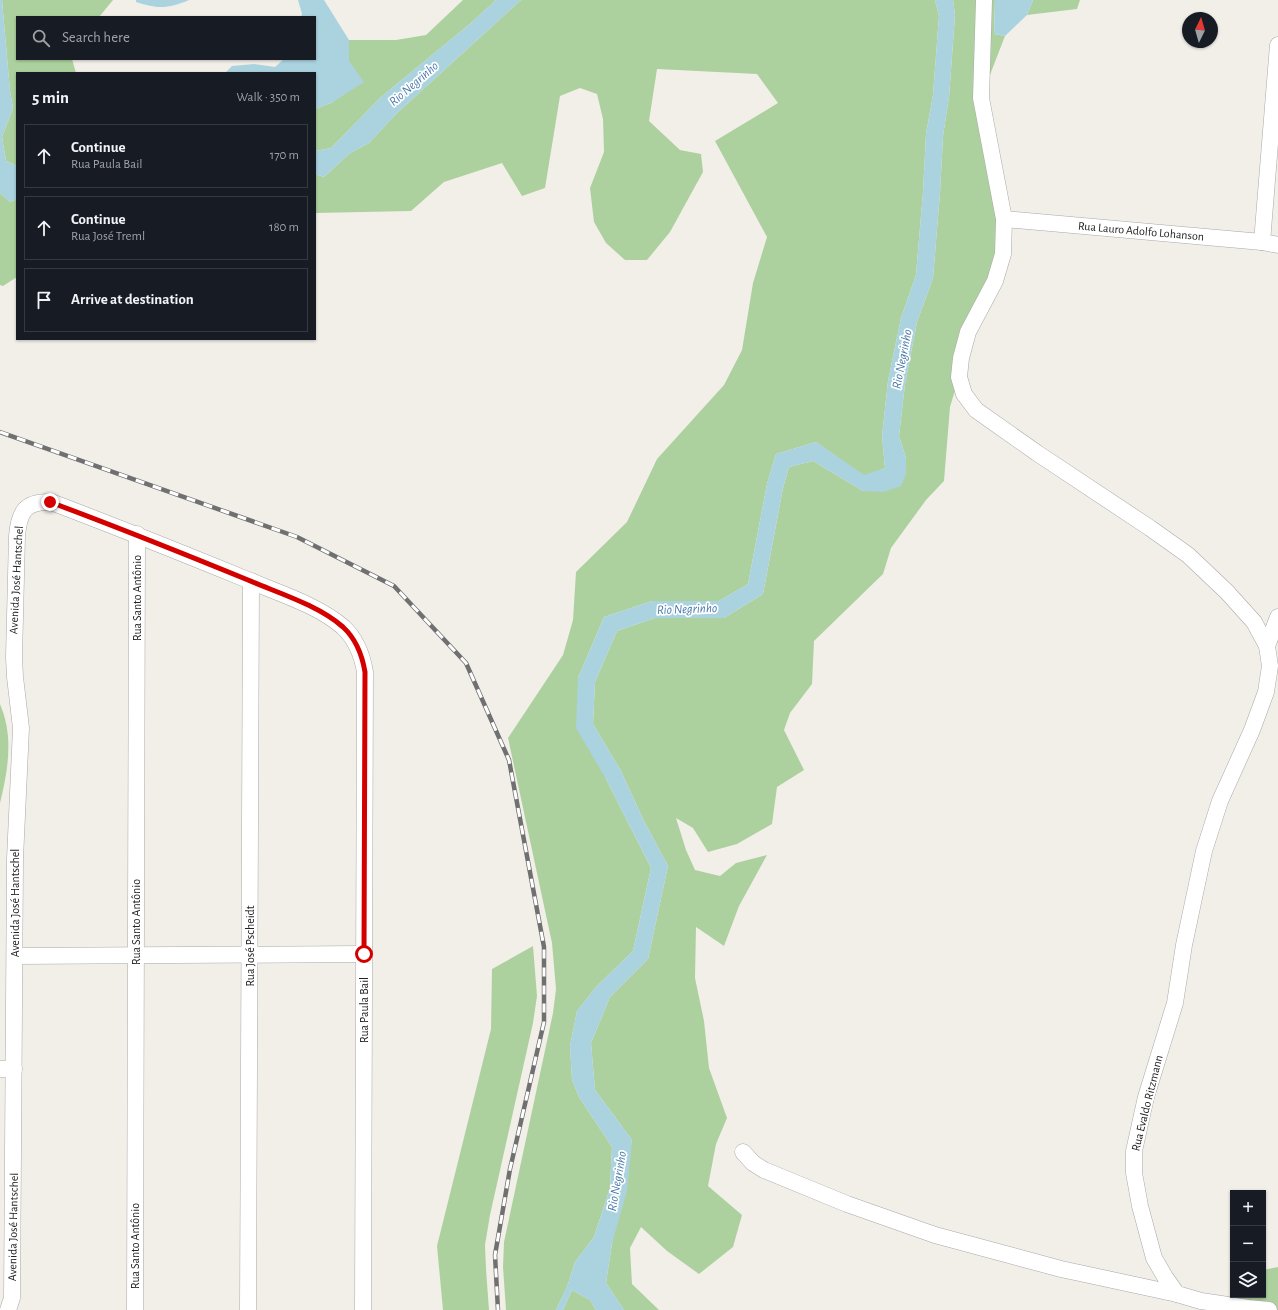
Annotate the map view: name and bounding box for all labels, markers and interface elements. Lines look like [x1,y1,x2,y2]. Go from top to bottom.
north arrow [1182,12,1218,48]
search box [16,16,316,60]
icon: search [30,27,52,49]
text: Search here [62,30,130,45]
water label: Rio Negrinho [387,59,441,109]
text: 5 min [32,89,69,106]
text: Walk · 350 m [236,91,300,104]
text: Continue [71,140,126,155]
icon: ahead [33,145,55,167]
text: 170 m [270,149,299,162]
text: Rua Paula Bail [71,158,143,171]
text: Continue [71,212,126,227]
icon: ahead [33,217,55,239]
street label: Rua Lauro Adolfo Lohanson [1078,220,1204,242]
text: 180 m [269,221,299,234]
text: Rua José Treml [71,230,145,243]
icon: arrive [33,289,55,311]
text: Arrive at destination [71,292,194,307]
water label: Rio Negrinho [890,328,915,390]
route end [41,493,59,511]
street label: Avenida José Hantschel [7,525,25,635]
street label: Rua Santo Antônio [131,555,143,641]
water label: Rio Negrinho [657,602,717,617]
street label: Avenida José Hantschel [9,849,21,957]
street label: Rua Santo Antônio [130,879,142,965]
street label: Rua José Pscheidt [244,905,256,987]
route start [355,945,373,963]
street label: Rua Paula Bail [358,977,370,1043]
street label: Rua Evaldo Ritzmann [1129,1054,1165,1152]
water label: Rio Negrinho [606,1150,629,1212]
street label: Avenida José Hantschel [6,1173,20,1281]
map controls [1230,1190,1266,1298]
button: + [1230,1190,1266,1226]
street label: Rua Santo Antônio [129,1203,141,1289]
button: − [1230,1226,1266,1262]
button: layers [1230,1262,1266,1298]

